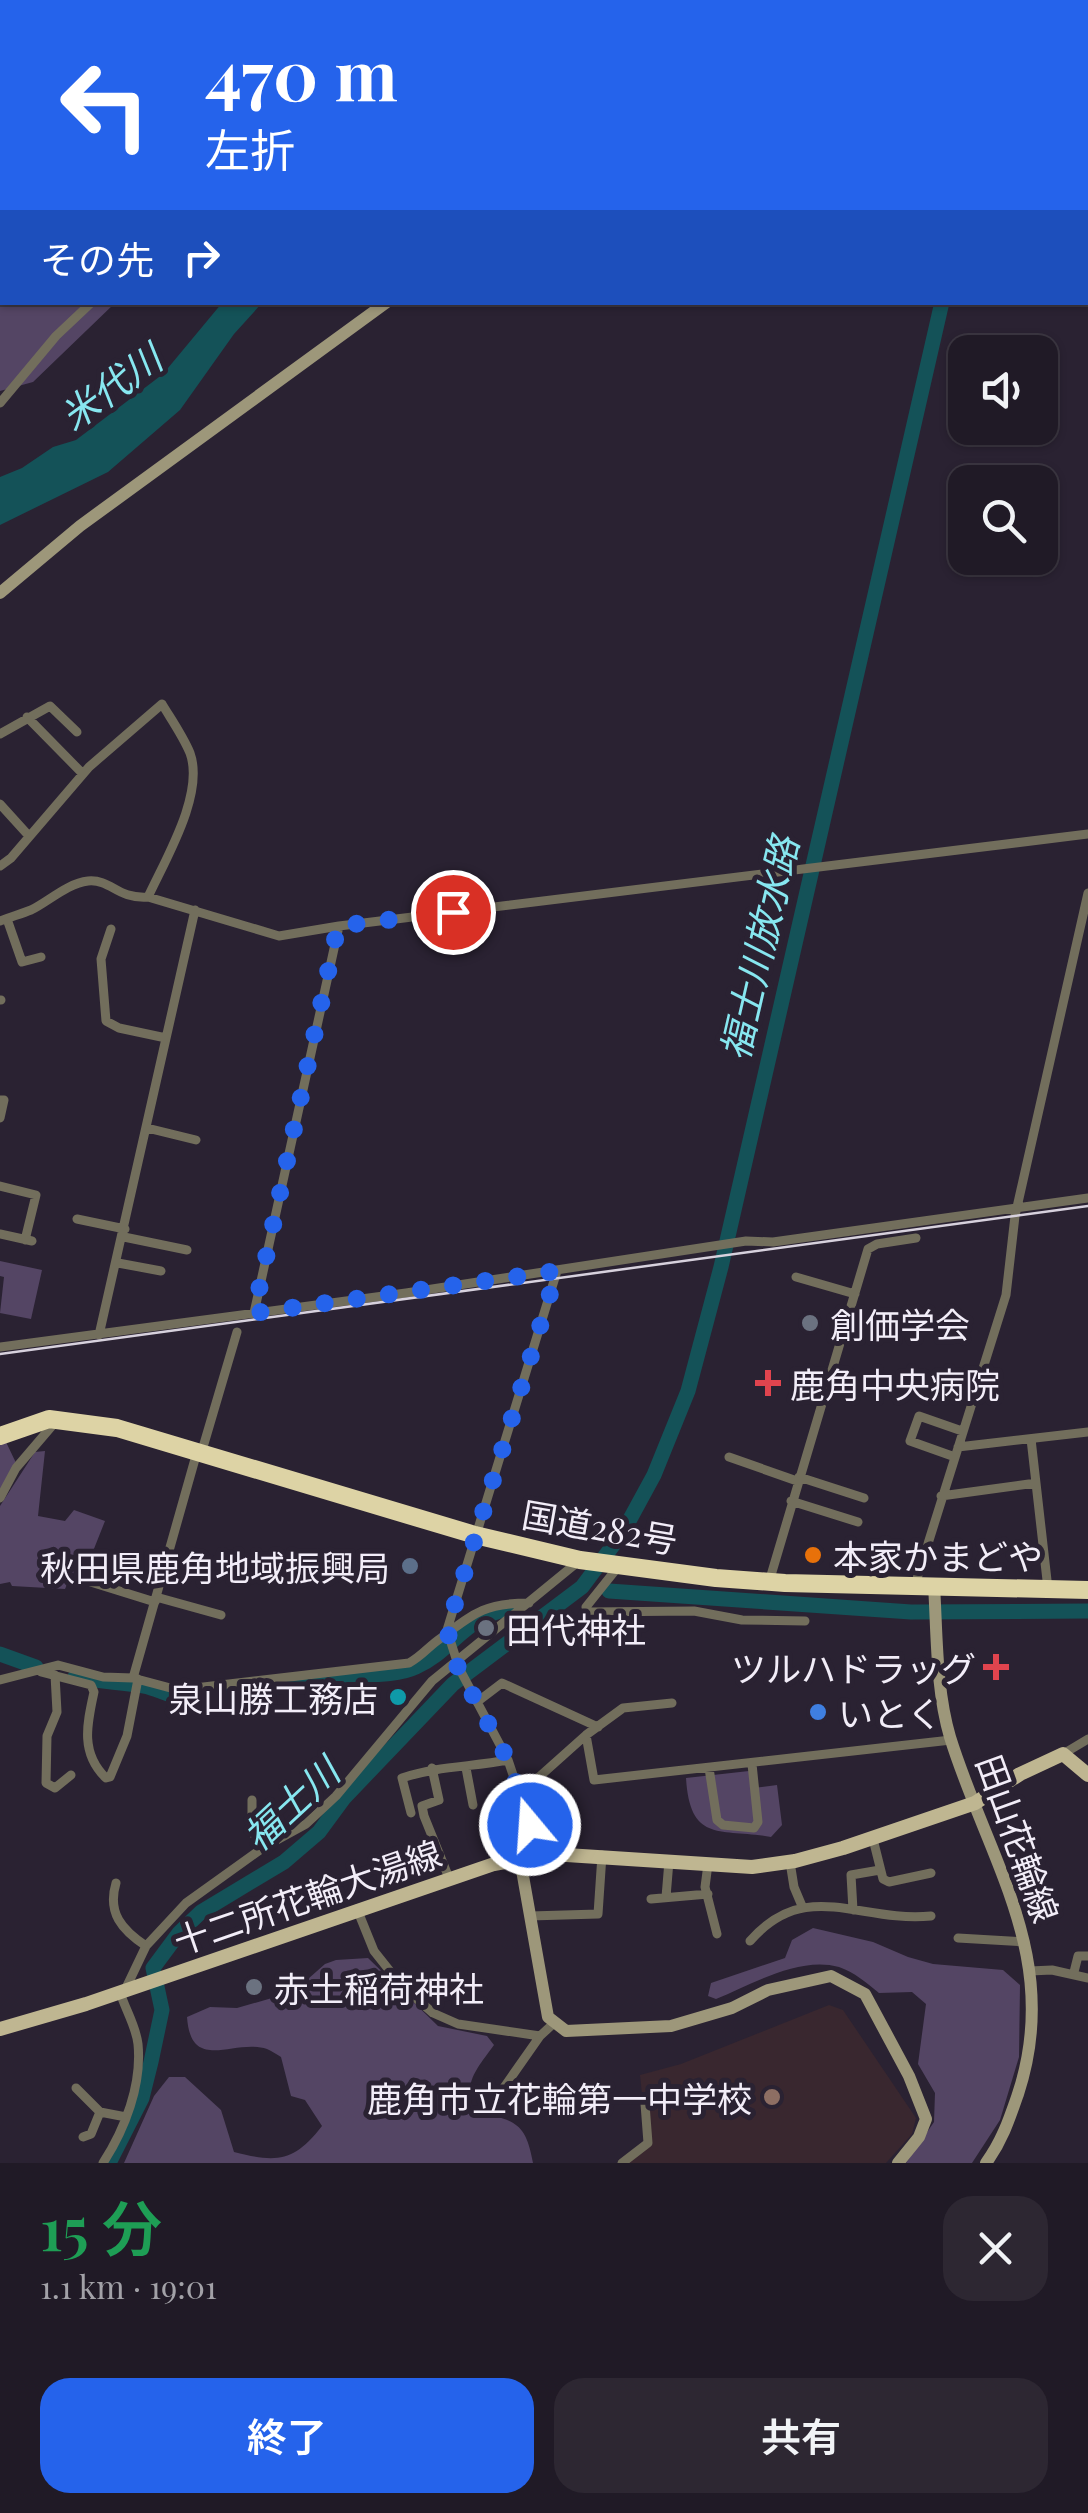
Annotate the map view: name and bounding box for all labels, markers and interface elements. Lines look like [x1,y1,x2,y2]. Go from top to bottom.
text: 470 m [205,25,398,119]
icon: left [40,40,170,170]
text: 左折 [205,118,295,178]
icon: right [174,230,229,285]
text: その先 [40,233,154,284]
water label: 米代川 [49,330,174,440]
map controls [948,335,1058,575]
button: sound [948,335,1058,445]
button: search [948,465,1058,575]
water label: 福士川放水路 [708,828,809,1065]
pin [411,870,496,955]
icon: arrive [426,885,481,940]
place label: 創価学会 [830,1300,970,1347]
marker: 創価学会 [799,1312,821,1334]
place label: 鹿角中央病院 [790,1360,1000,1407]
marker: 鹿角中央病院 [755,1370,781,1396]
street label: 国道282号 [519,1489,681,1563]
place label: 本家かまどや [833,1532,1043,1579]
place label: 秋田県鹿角地域振興局 [40,1543,390,1590]
marker: 本家かまどや [802,1544,824,1566]
marker: 秋田県鹿角地域振興局 [399,1555,421,1577]
place label: 田代神社 [506,1605,646,1652]
marker: 田代神社 [475,1617,497,1639]
place label: ツルハドラッグ [731,1644,976,1691]
marker: ツルハドラッグ [985,1656,1007,1678]
place label: 泉山勝工務店 [168,1674,378,1721]
marker: 泉山勝工務店 [387,1686,409,1708]
place label: いとく [838,1689,942,1736]
marker: いとく [807,1701,829,1723]
water label: 福士川 [231,1743,352,1861]
street label: 田山花輪線 [967,1748,1071,1928]
position arrow [478,1773,582,1877]
street label: 十二所花輪大湯線 [167,1828,447,1964]
place label: 赤土稲荷神社 [274,1964,484,2011]
marker: 赤土稲荷神社 [243,1976,265,1998]
place label: 鹿角市立花輪第一中学校 [367,2074,752,2121]
marker: 鹿角市立花輪第一中学校 [761,2086,783,2108]
text: 15 分 [40,2186,162,2266]
button: close [943,2196,1048,2301]
text: 1.1 km · 19:01 [40,2264,217,2307]
button: 終了 [40,2378,534,2493]
button: 共有 [554,2378,1048,2493]

